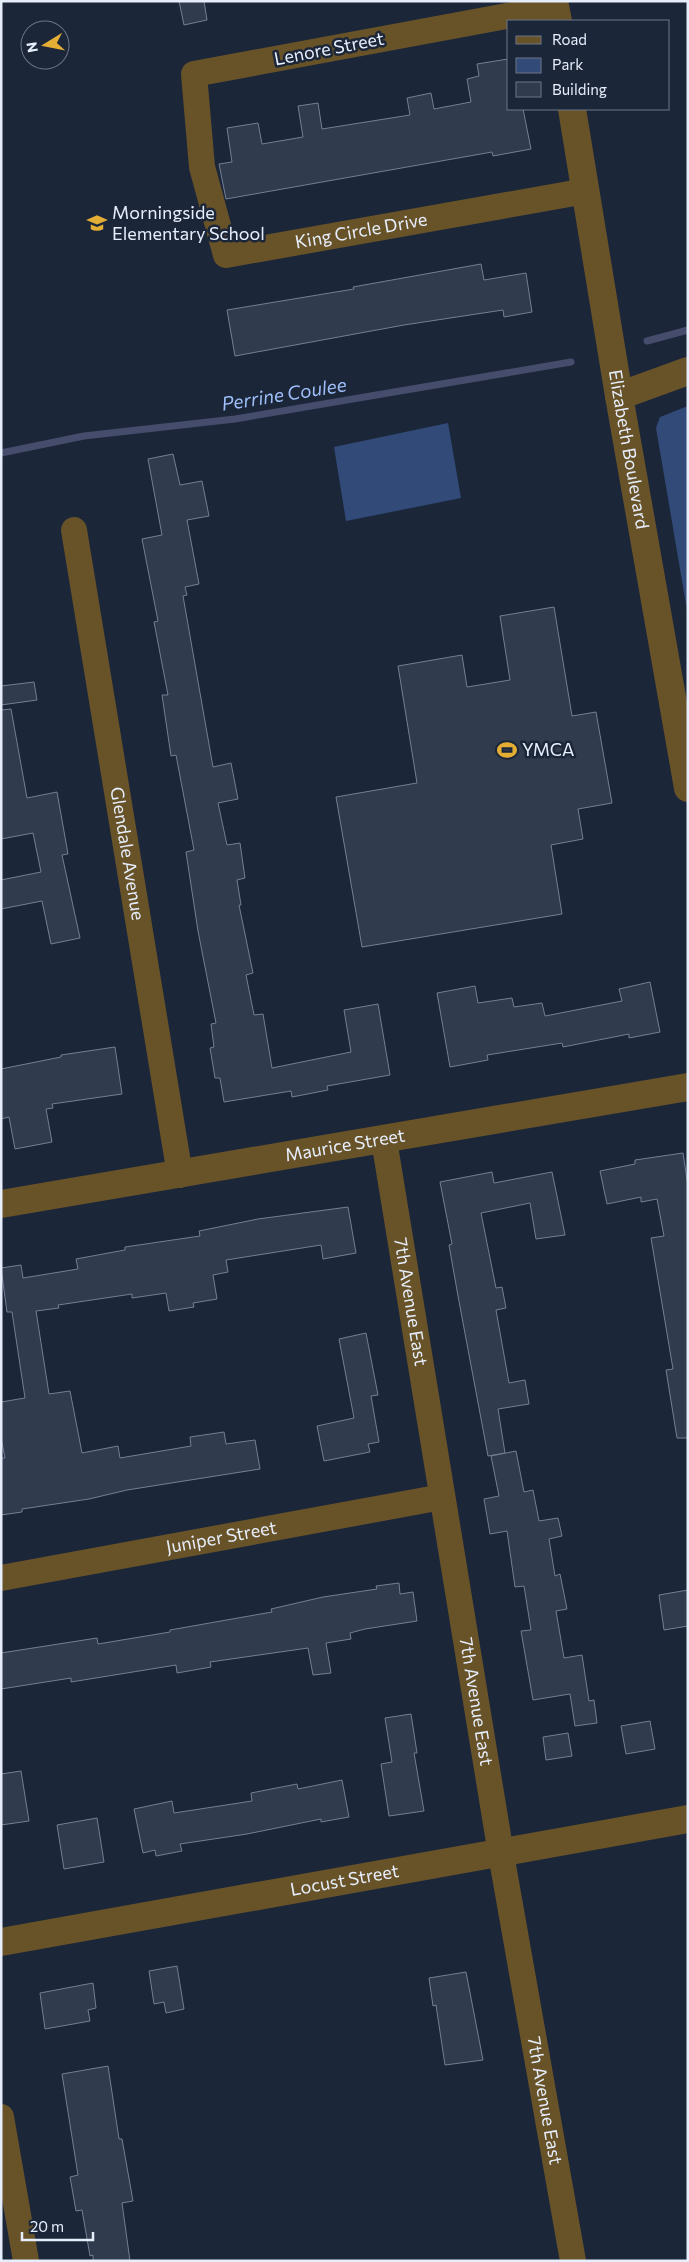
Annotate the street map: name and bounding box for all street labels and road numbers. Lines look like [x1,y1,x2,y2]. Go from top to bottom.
street label: Lenore Street [272,27,386,69]
street label: King Circle Drive [293,207,429,253]
street label: Elizabeth Boulevard [605,368,654,531]
street label: Glendale Avenue [106,785,150,922]
street label: Maurice Street [283,1123,406,1165]
street label: 7th Avenue East [390,1236,433,1368]
street label: Juniper Street [164,1516,278,1557]
street label: 7th Avenue East [456,1636,498,1767]
street label: Locust Street [288,1859,400,1900]
street label: 7th Avenue East [523,2035,568,2166]

